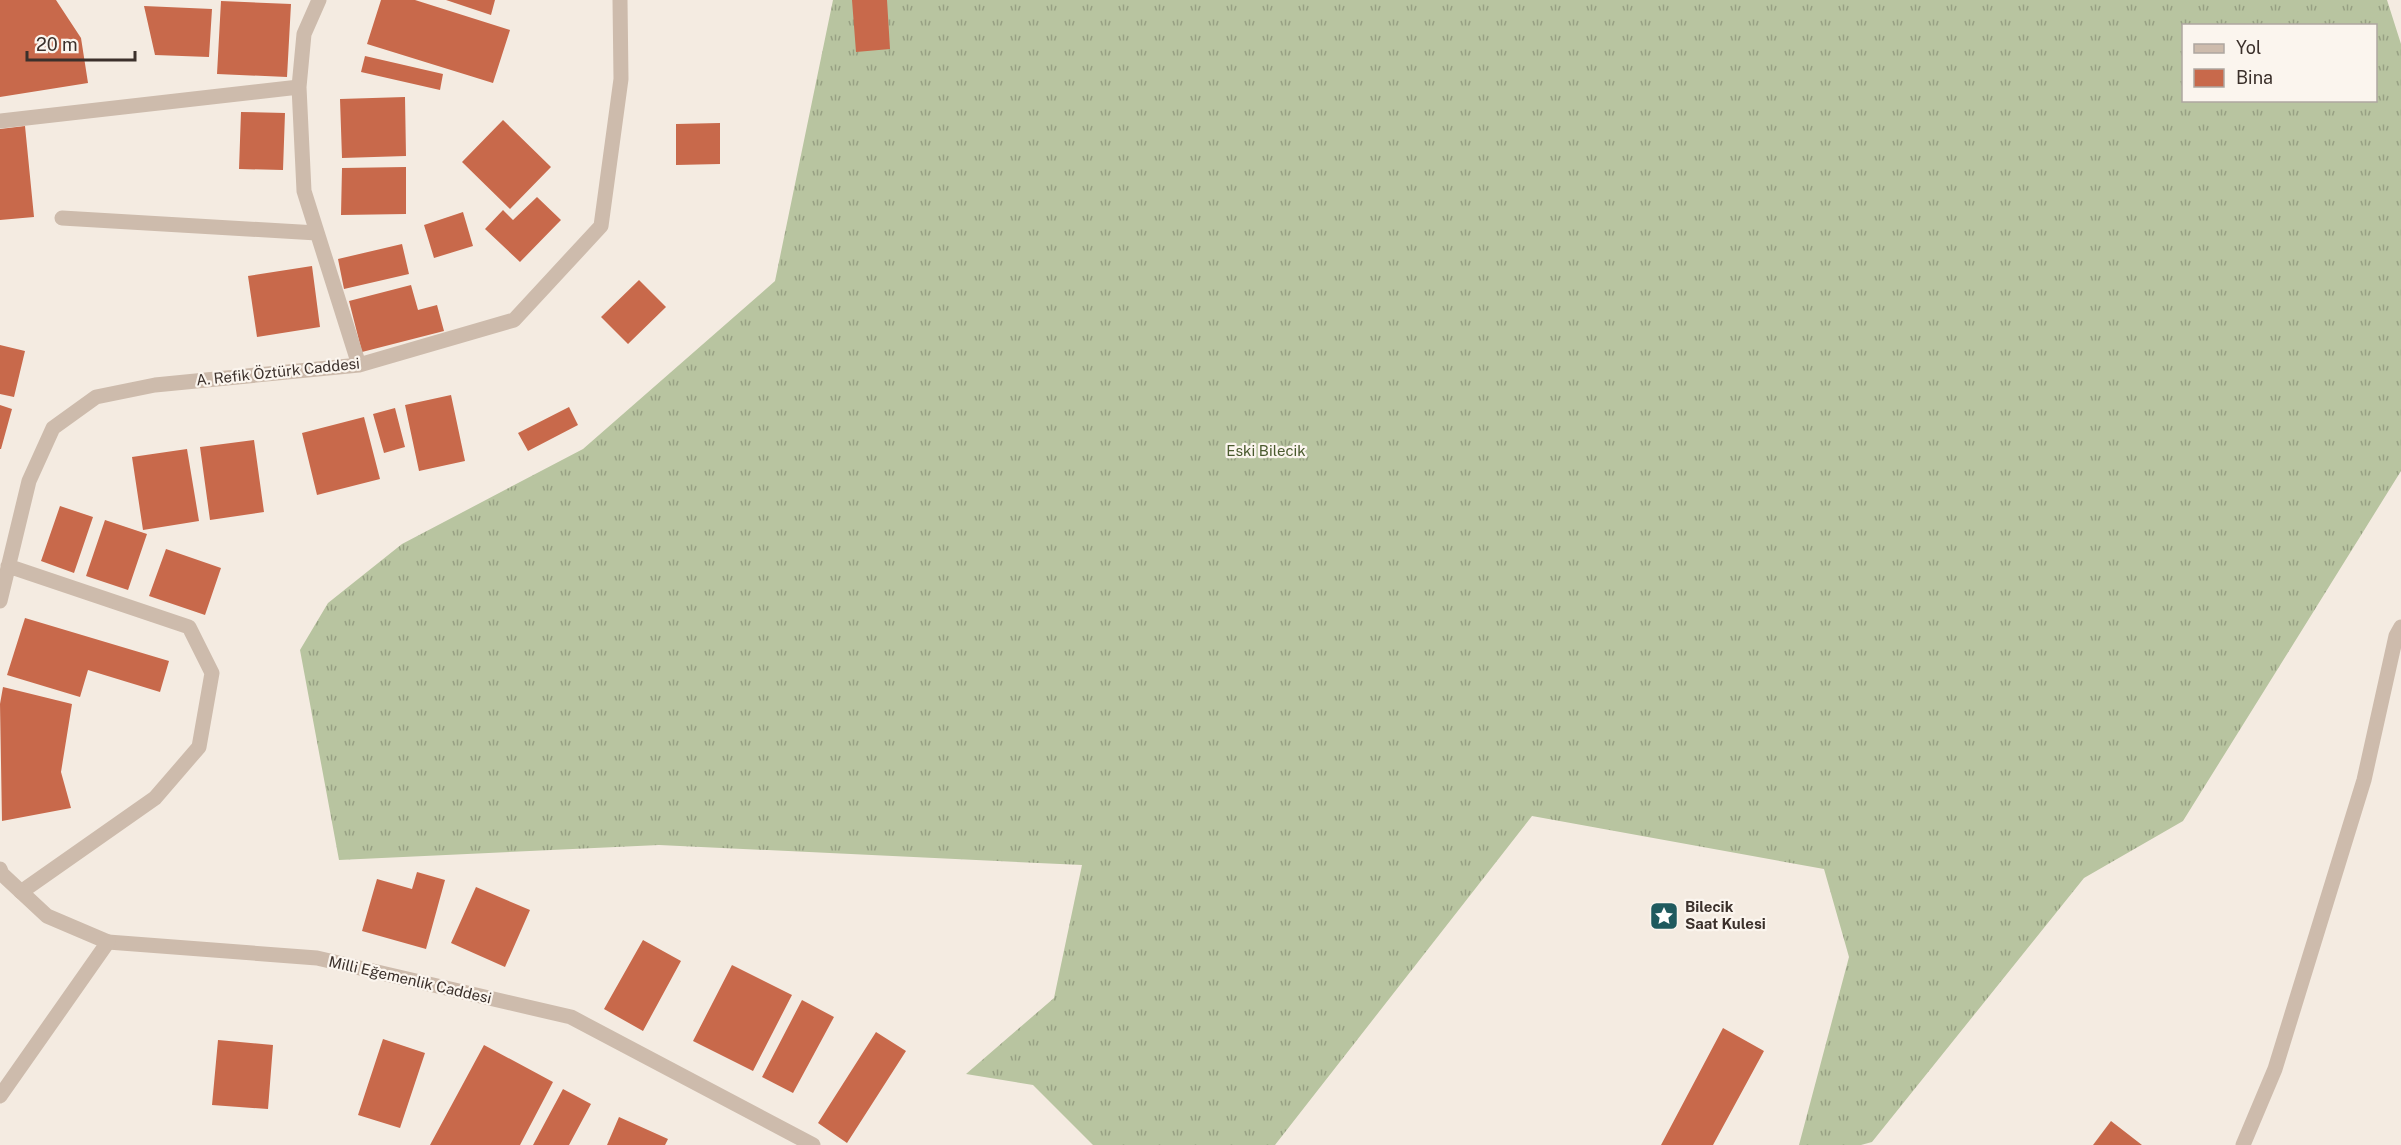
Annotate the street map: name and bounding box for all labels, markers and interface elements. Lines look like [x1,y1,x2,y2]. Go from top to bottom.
scale bar [27,24,135,62]
legend [2182,24,2377,102]
text: 20 m [36,34,78,55]
text: Yol [2236,37,2261,58]
text: Bina [2236,67,2273,88]
street label: A. Refik Öztürk Caddesi [195,353,361,389]
park label: Eski Bilecik [1226,442,1306,459]
place label: Bilecik Saat Kulesi [1685,898,1766,932]
place icon: Bilecik Saat Kulesi [1648,900,1680,932]
street label: Milli Eğemenlik Caddesi [327,952,493,1007]

